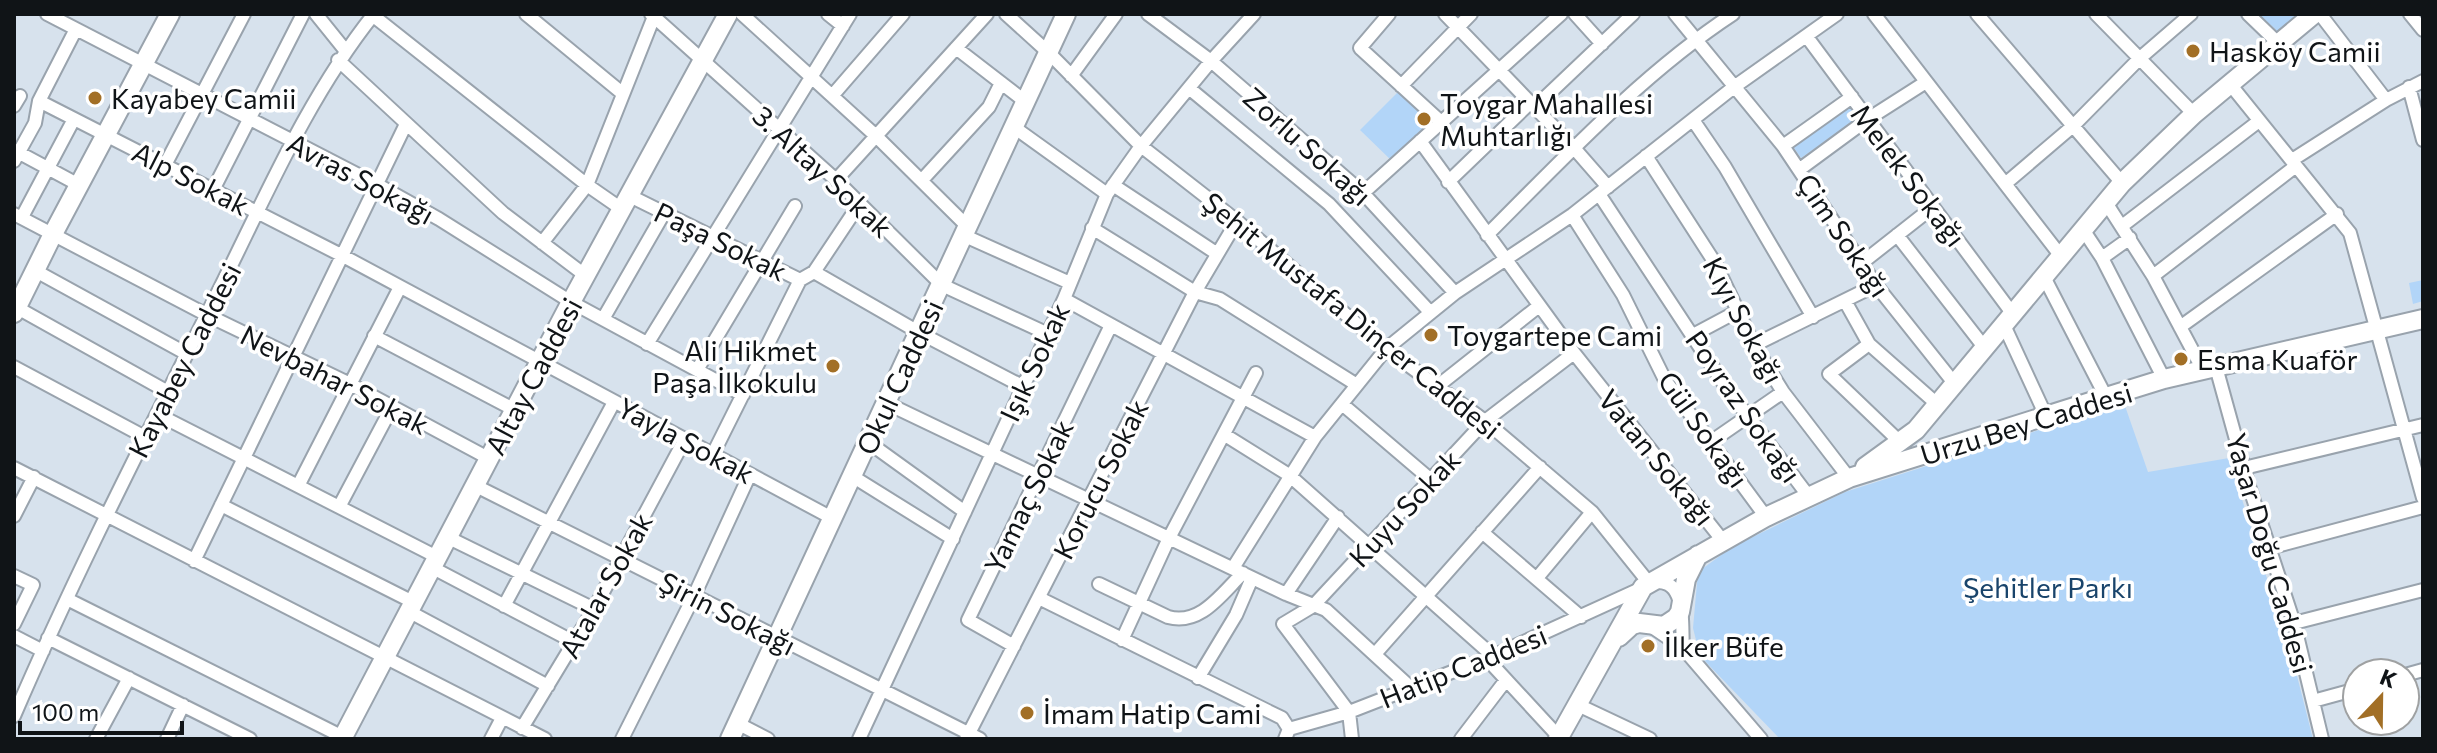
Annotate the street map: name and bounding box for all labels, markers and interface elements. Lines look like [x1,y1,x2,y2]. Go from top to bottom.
place label: Hasköy Camii [2209,34,2381,68]
marker: Hasköy Camii [2184,42,2202,60]
street label: Zorlu Sokağı [1237,80,1379,212]
place label: Kayabey Camii [111,81,296,115]
place label: Toygar Mahallesi Muhtarlığı [1440,86,1653,152]
marker: Kayabey Camii [86,89,104,107]
street label: Melek Sokağı [1844,97,1974,253]
street label: 3. Altay Sokak [746,98,900,244]
marker: Toygar Mahallesi Muhtarlığı [1415,110,1433,128]
street label: Avras Sokağı [282,125,440,231]
street label: Alp Sokak [127,134,255,222]
street label: Çim Sokağı [1790,167,1898,303]
street label: Şehit Mustafa Dinçer Caddesi [1196,184,1508,446]
street label: Paşa Sokak [649,194,793,288]
street label: Kıyı Sokağı [1697,251,1791,389]
street label: Kayabey Caddesi [120,257,248,463]
street label: Altay Caddesi [477,292,589,460]
street label: Okul Caddesi [848,294,950,460]
street label: Işık Sokak [992,298,1076,426]
street label: Nevbahar Sokak [235,317,435,441]
place label: Toygartepe Cami [1447,318,1662,352]
street label: Poyraz Sokağı [1679,323,1809,489]
marker: Toygartepe Cami [1422,326,1440,344]
place label: Ali Hikmet Paşa İlkokulu [652,333,817,399]
place label: Esma Kuaför [2197,342,2358,376]
marker: Esma Kuaför [2172,350,2190,368]
marker: Ali Hikmet Paşa İlkokulu [824,357,842,375]
street label: Gül Sokağı [1652,364,1756,494]
street label: Urzu Bey Caddesi [1916,375,2136,471]
street label: Vatan Sokağı [1592,382,1722,532]
street label: Yayla Sokak [612,390,760,490]
street label: Korucu Sokak [1045,394,1155,564]
street label: Yamaç Sokak [976,414,1080,578]
street label: Yaşar Doğu Caddesi [2219,429,2321,677]
street label: Kuyu Sokak [1341,442,1467,574]
street label: Atalar Sokak [551,506,659,664]
street label: Şirin Sokağı [654,564,802,662]
park label: Şehitler Parkı [1963,570,2133,604]
street label: Hatip Caddesi [1375,617,1551,715]
place label: İlker Büfe [1664,629,1784,663]
marker: İlker Büfe [1639,637,1657,655]
north arrow [2341,657,2421,737]
text: K [2376,663,2401,693]
scale bar [20,685,182,735]
place label: İmam Hatip Cami [1043,696,1261,730]
text: 100 m [32,697,99,726]
marker: İmam Hatip Cami [1018,704,1036,722]

